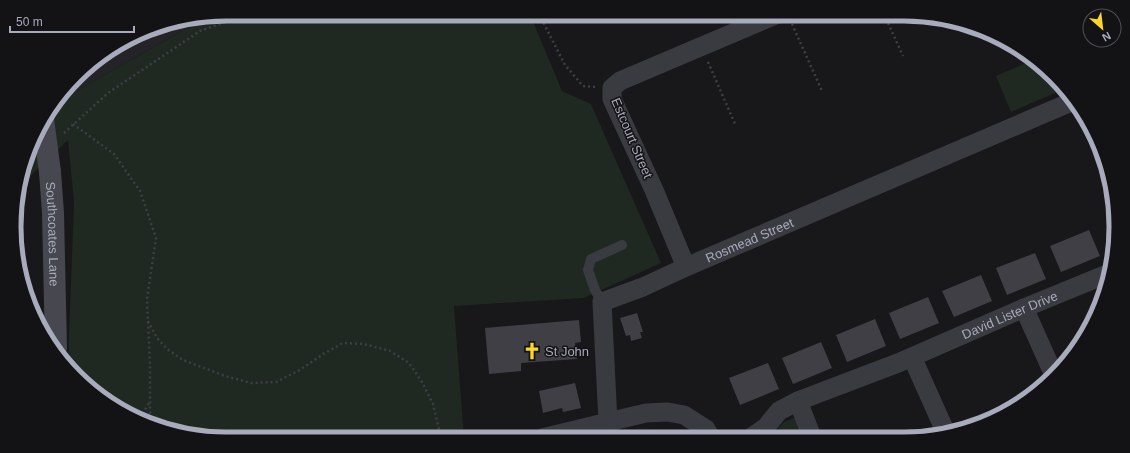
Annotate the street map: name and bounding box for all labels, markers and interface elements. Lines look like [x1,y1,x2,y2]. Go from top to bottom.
scale bar [10,8,134,34]
north arrow [1082,8,1122,48]
text: 50 m [16,15,43,29]
text: N [1100,30,1113,44]
street label: Estcourt Street [608,95,656,181]
street label: Southcoates Lane [43,181,62,286]
street label: Rosmead Street [703,214,796,265]
street label: David Lister Drive [959,288,1060,342]
church icon: St John [522,341,542,361]
place label: St John [545,344,589,359]

